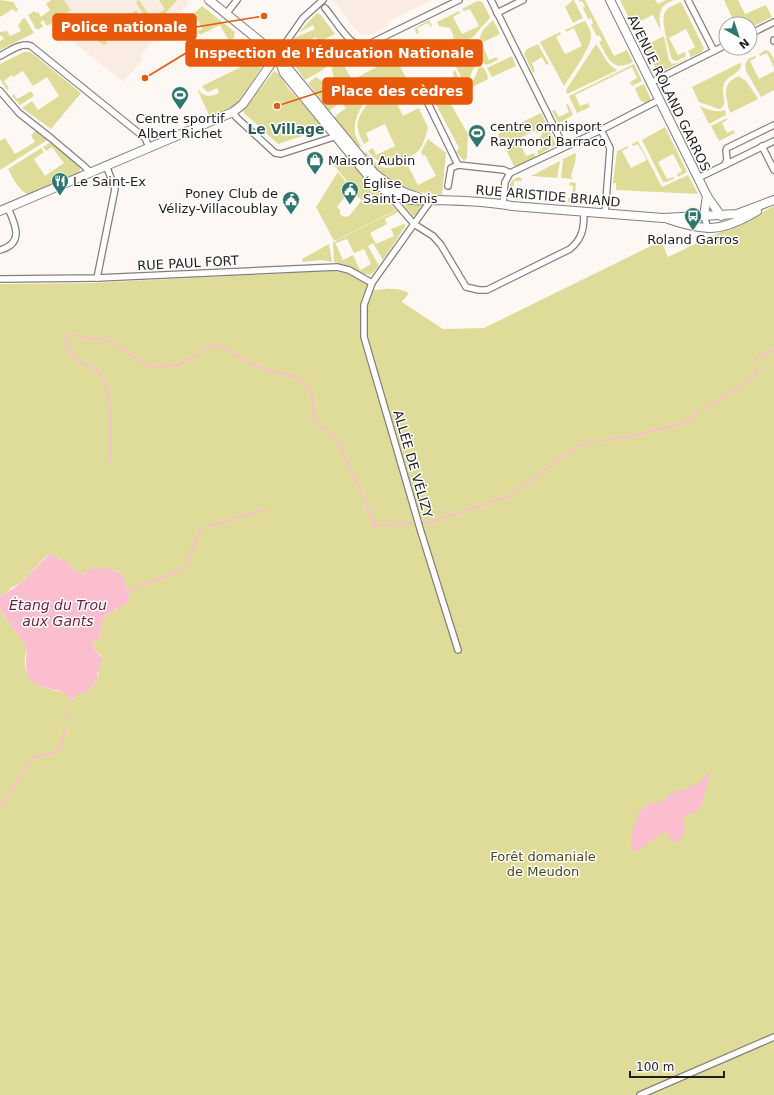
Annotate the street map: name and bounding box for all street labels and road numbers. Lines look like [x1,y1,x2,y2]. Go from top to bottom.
street label: AVENUE ROLAND GARROS [625,12,713,174]
street label: RUE ARISTIDE BRIAND [475,182,621,210]
street label: RUE PAUL FORT [137,253,239,273]
street label: ALLÉE DE VÉLIZY [390,408,436,520]

